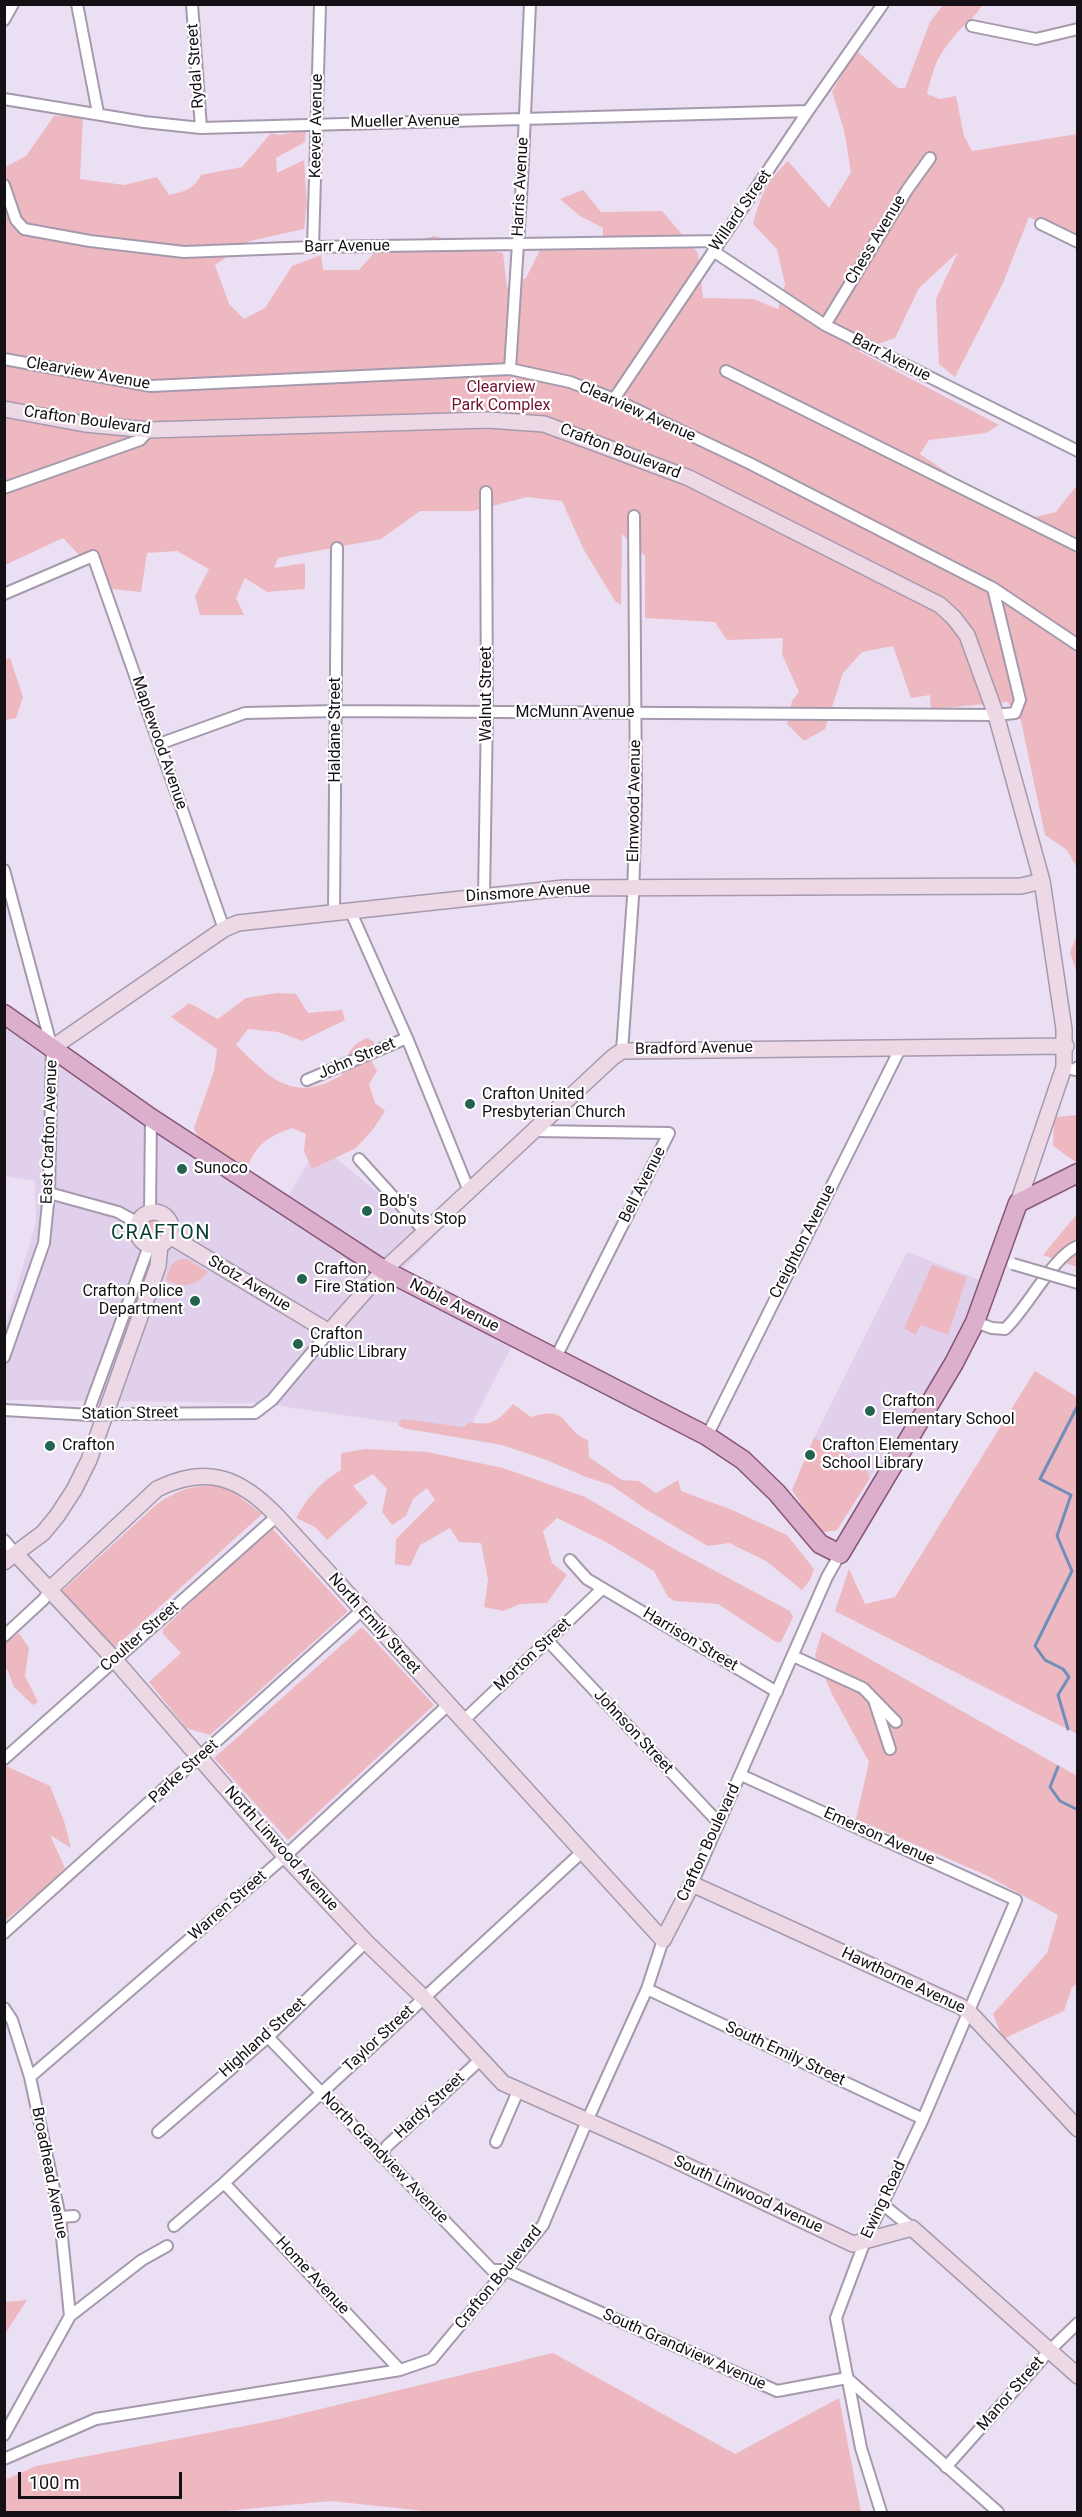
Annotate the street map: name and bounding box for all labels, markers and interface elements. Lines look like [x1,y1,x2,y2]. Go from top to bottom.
street label: Rydal Street [183,23,209,109]
street label: Keever Avenue [306,74,328,178]
street label: Mueller Avenue [350,111,460,133]
street label: Harris Avenue [509,137,533,237]
street label: Willard Street [706,167,776,255]
street label: Chess Avenue [842,192,910,288]
street label: Barr Avenue [304,237,390,257]
street label: Barr Avenue [848,330,934,386]
street label: Clearview Avenue [25,354,151,394]
park label: Clearview Park Complex [451,378,551,416]
street label: Clearview Avenue [576,378,698,446]
street label: Crafton Boulevard [22,403,152,439]
street label: Crafton Boulevard [557,420,683,484]
street label: Walnut Street [477,646,497,742]
street label: Maplewood Avenue [127,674,191,812]
street label: Haldane Street [326,677,346,783]
street label: McMunn Avenue [515,703,635,723]
street label: Elmwood Avenue [624,740,646,862]
street label: Dinsmore Avenue [465,879,591,907]
street label: John Street [316,1034,398,1084]
street label: Bradford Avenue [635,1038,753,1060]
street label: East Crafton Avenue [38,1060,62,1204]
place label: Crafton United Presbyterian Church [482,1085,626,1123]
marker: Crafton United Presbyterian Church [463,1097,477,1111]
street label: Bell Avenue [616,1144,670,1226]
place label: Sunoco [194,1159,248,1179]
marker: Sunoco [175,1162,189,1176]
street label: Creighton Avenue [766,1182,840,1302]
place label: Bob's Donuts Stop [379,1192,466,1230]
marker: Bob's Donuts Stop [360,1204,374,1218]
district label: CRAFTON [111,1222,211,1246]
street label: Stotz Avenue [204,1252,294,1316]
place label: Crafton Fire Station [314,1260,395,1298]
marker: Crafton Fire Station [295,1272,309,1286]
street label: Noble Avenue [406,1275,502,1337]
place label: Crafton Police Department [82,1282,183,1320]
marker: Crafton Police Department [188,1294,202,1308]
place label: Crafton Public Library [310,1325,406,1363]
marker: Crafton Public Library [291,1337,305,1351]
place label: Crafton Elementary School [882,1392,1015,1430]
street label: Station Street [81,1404,179,1424]
marker: Crafton Elementary School [863,1404,877,1418]
place label: Crafton [62,1436,115,1456]
place label: Crafton Elementary School Library [822,1436,959,1474]
marker: Crafton [43,1439,57,1453]
marker: Crafton Elementary School Library [803,1448,817,1462]
street label: North Emily Street [324,1570,424,1678]
street label: Coulter Street [97,1598,183,1676]
street label: Harrison Street [639,1604,741,1676]
street label: Morton Street [491,1615,575,1695]
street label: Johnson Street [589,1686,677,1778]
street label: Parke Street [145,1736,223,1808]
street label: Crafton Boulevard [673,1781,745,1905]
street label: North Linwood Avenue [220,1783,342,1915]
street label: Emerson Avenue [820,1804,938,1870]
street label: Warren Street [185,1867,271,1945]
street label: Hawthorne Avenue [838,1944,968,2018]
street label: Highland Street [216,1994,310,2082]
street label: Taylor Street [340,2001,418,2077]
street label: South Emily Street [722,2018,848,2090]
street label: Hardy Street [391,2069,469,2143]
street label: North Grandview Avenue [316,2088,452,2228]
street label: Broadhead Avenue [27,2106,71,2240]
street label: South Linwood Avenue [670,2152,826,2238]
street label: Ewing Road [858,2158,910,2242]
street label: Crafton Boulevard [451,2222,547,2334]
street label: Home Avenue [271,2233,353,2319]
street label: South Grandview Avenue [599,2305,769,2395]
street label: Manor Street [973,2353,1049,2435]
scale bar [21,2460,184,2498]
text: 100 m [29,2472,80,2493]

